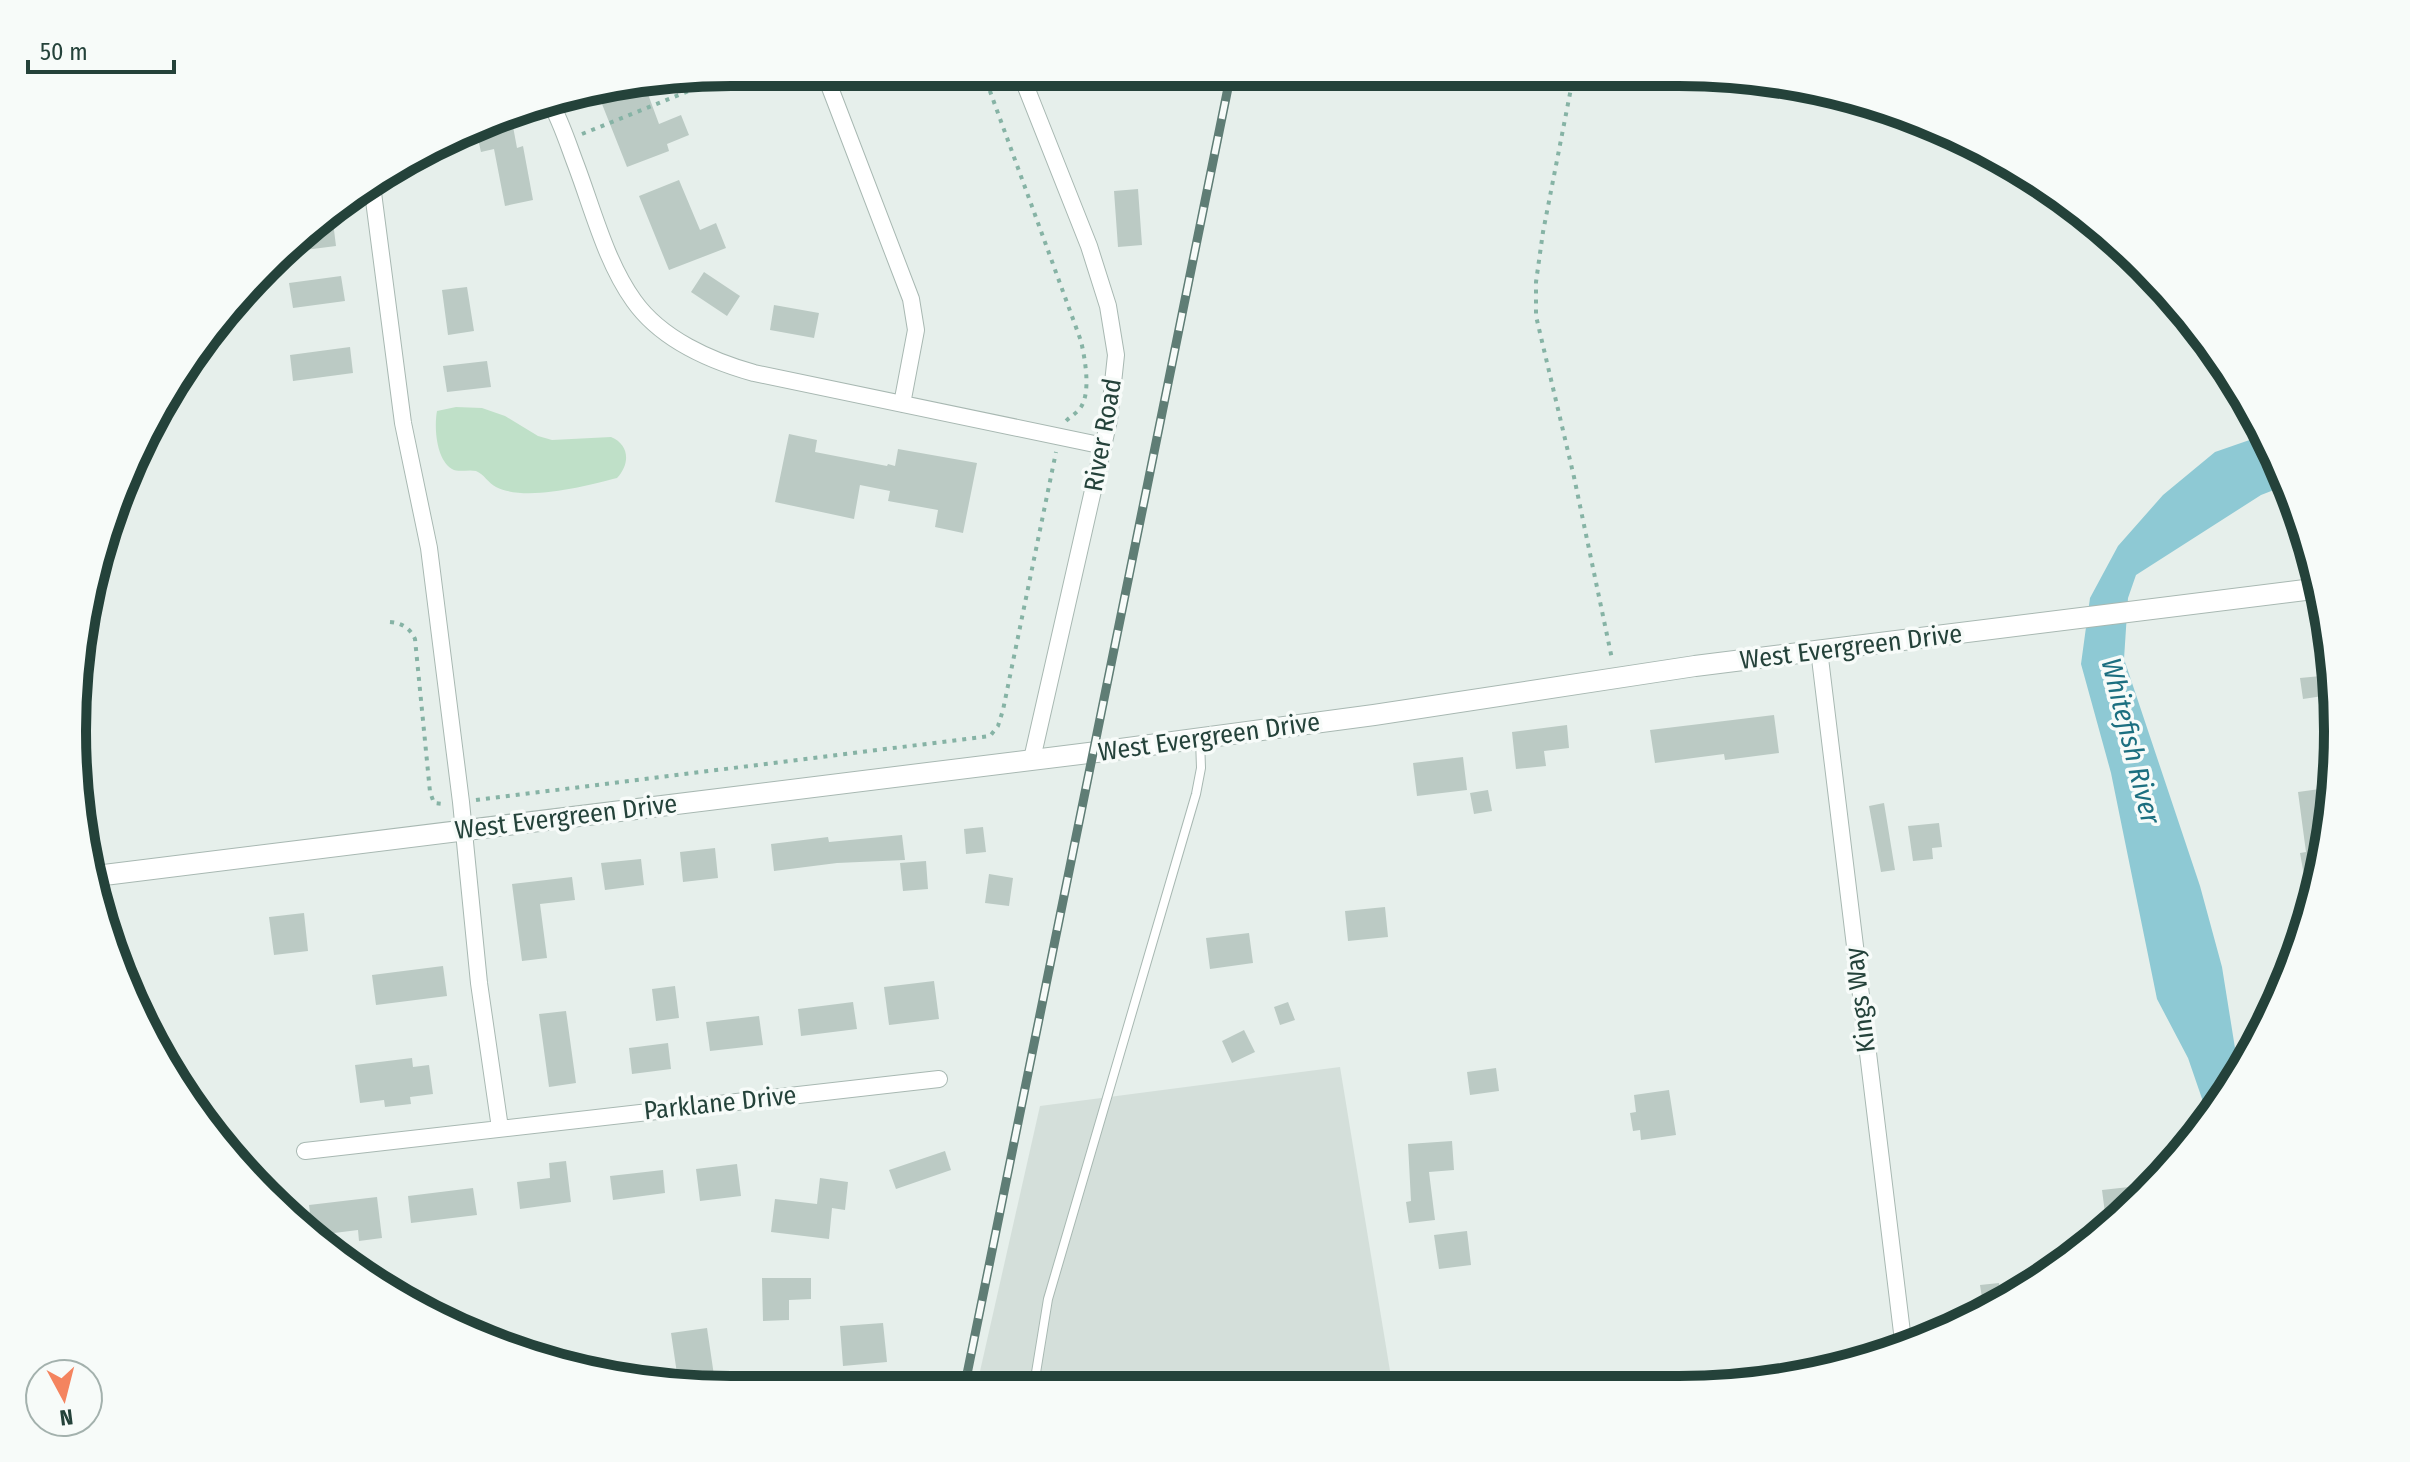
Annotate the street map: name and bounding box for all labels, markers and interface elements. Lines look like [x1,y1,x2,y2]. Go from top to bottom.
scale bar [28,24,174,74]
text: 50 m [40,38,88,66]
street label: River Road [1078,376,1128,494]
street label: West Evergreen Drive [1738,618,1964,676]
water label: Whitefish River [2094,655,2168,828]
street label: West Evergreen Drive [1096,706,1322,768]
street label: West Evergreen Drive [453,788,679,846]
street label: Kings Way [1838,945,1882,1054]
street label: Parklane Drive [642,1080,798,1126]
north arrow [24,1358,104,1438]
text: N [58,1403,75,1432]

